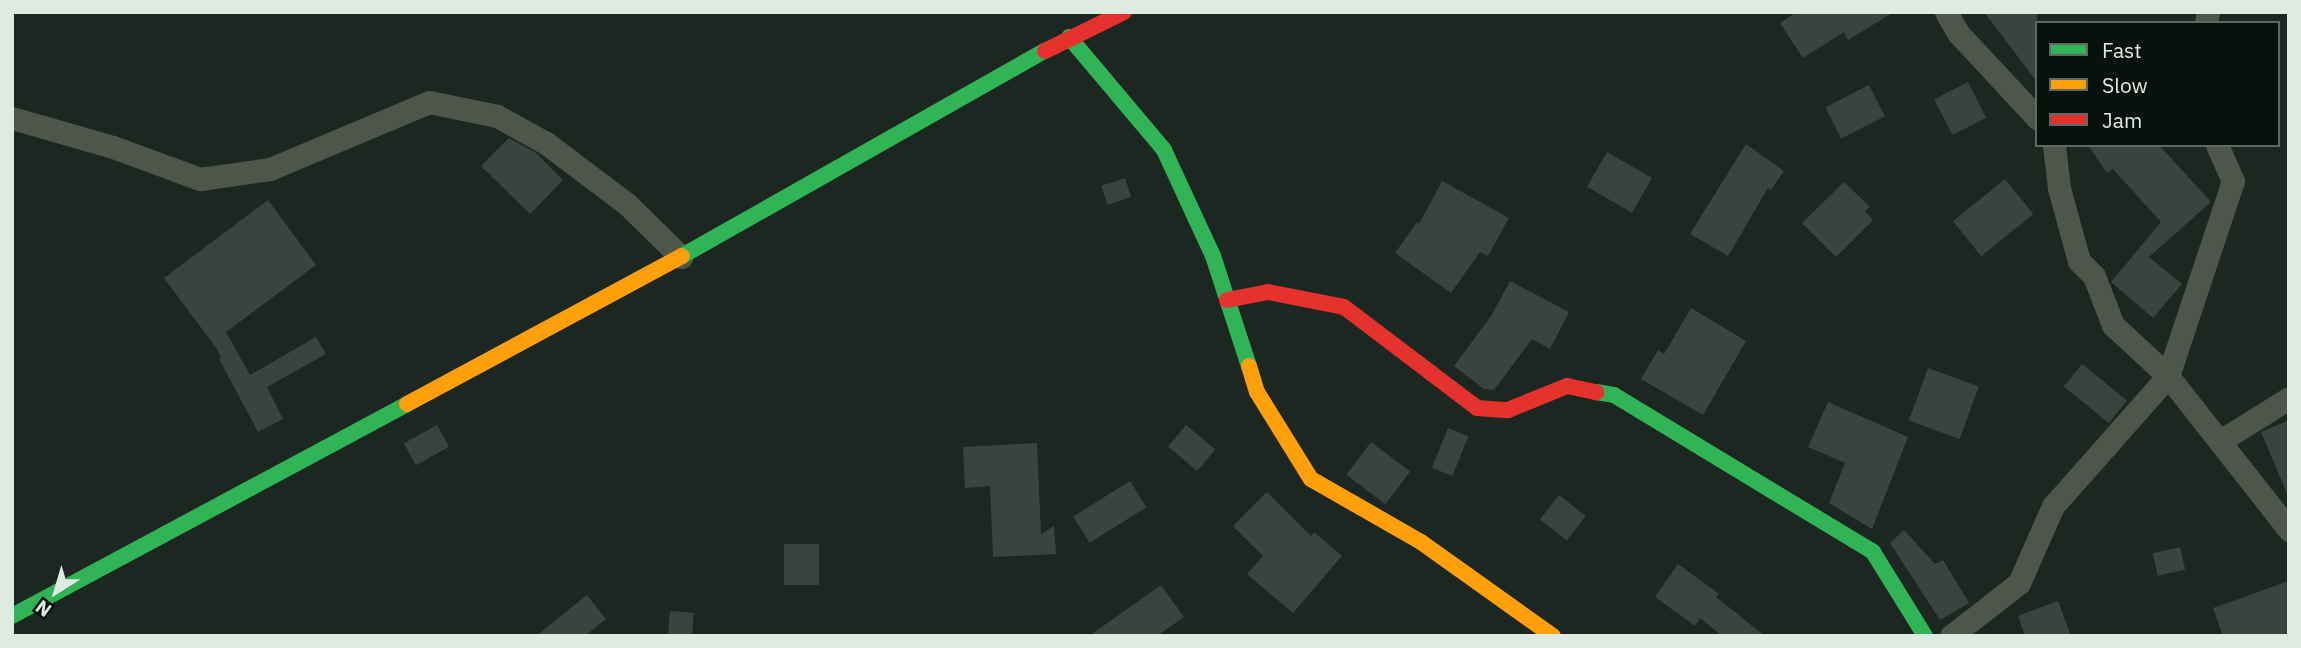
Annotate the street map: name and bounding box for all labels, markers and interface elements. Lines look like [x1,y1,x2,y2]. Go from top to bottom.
legend [2035,21,2280,147]
text: Fast [2102,36,2142,64]
text: Slow [2102,71,2148,99]
text: Jam [2102,106,2142,134]
north arrow [21,557,91,627]
text: N [31,595,56,623]

